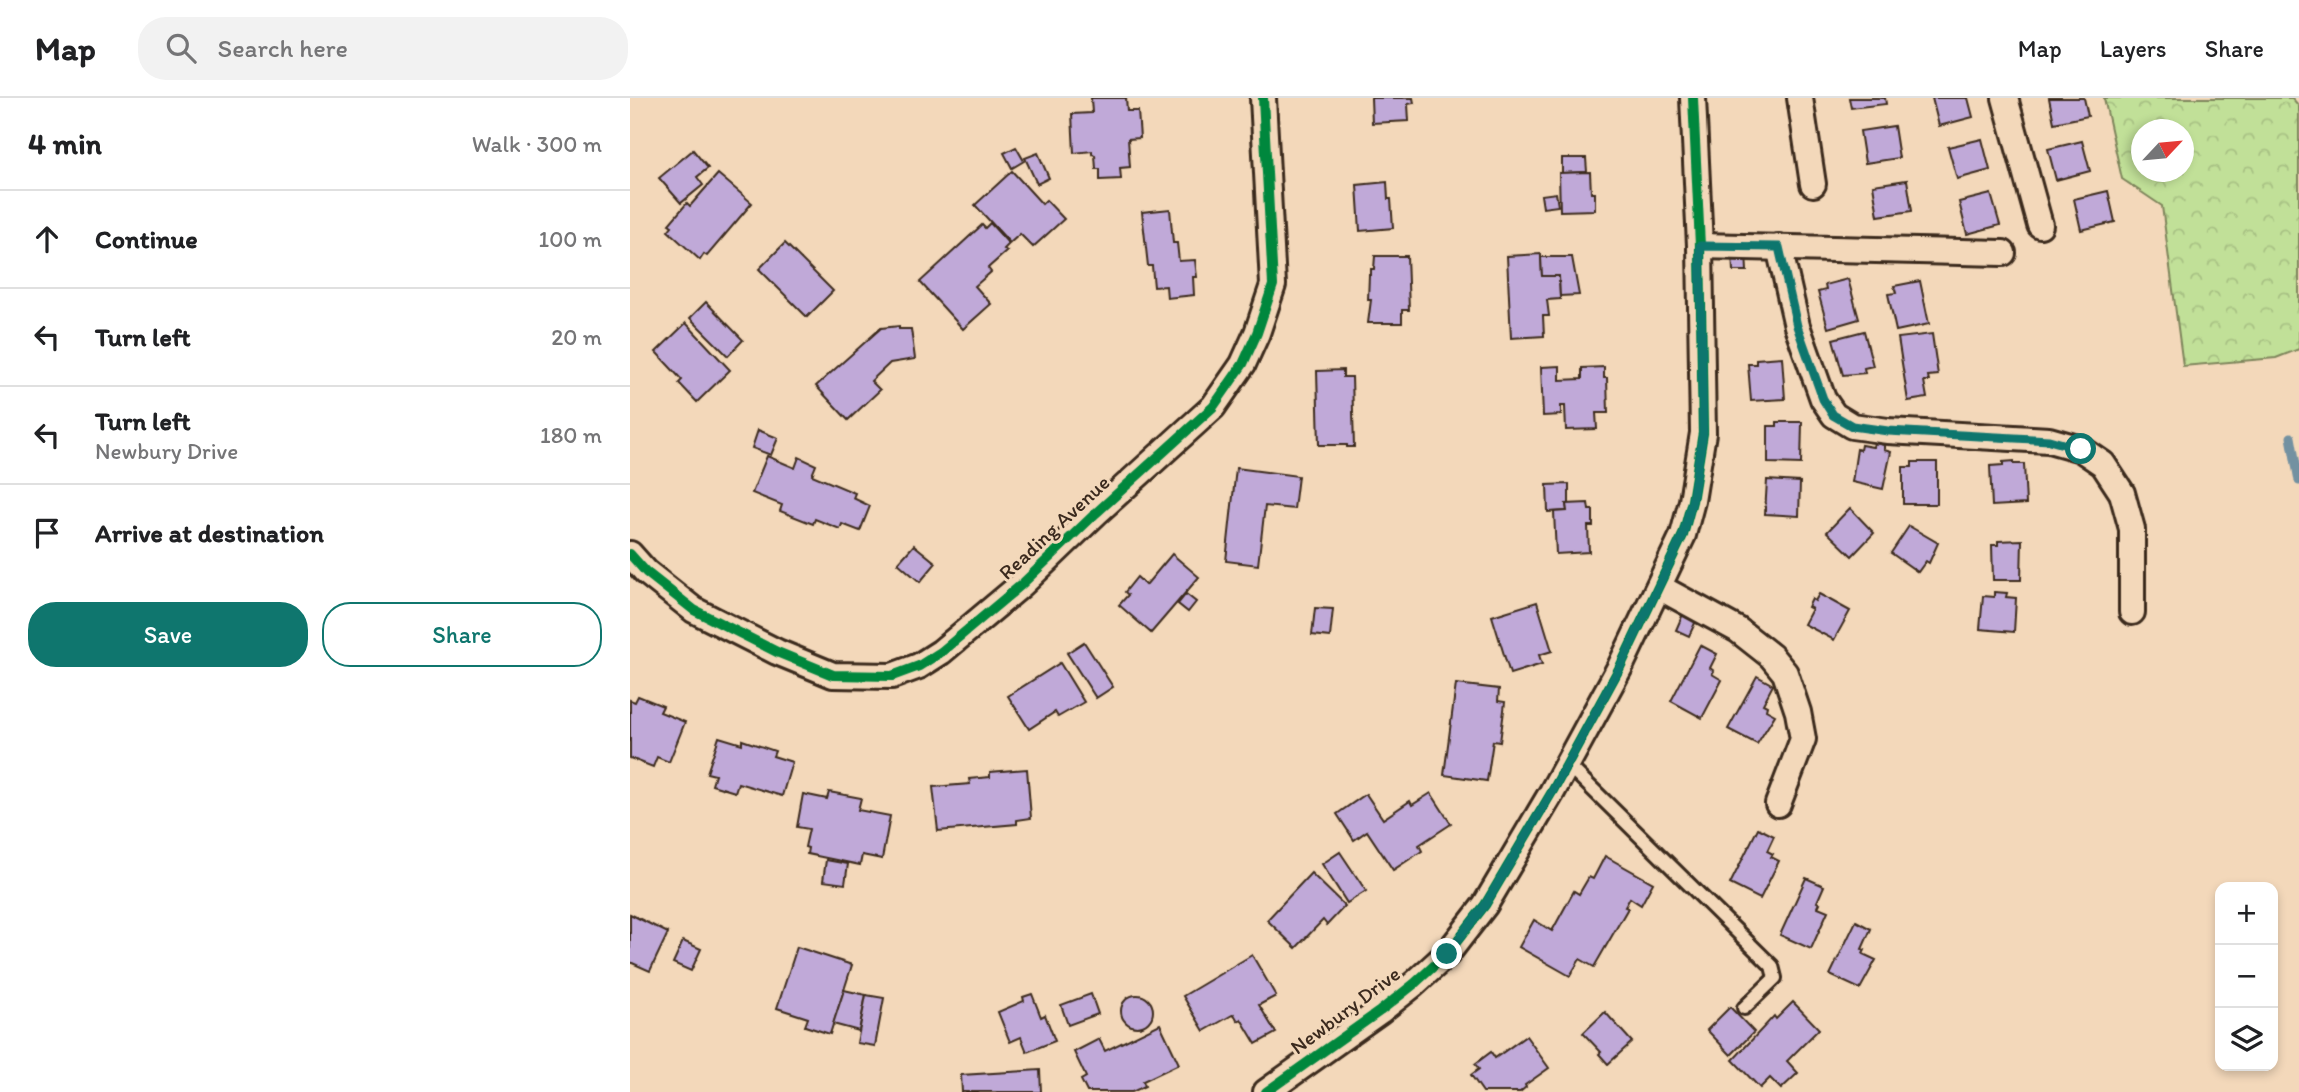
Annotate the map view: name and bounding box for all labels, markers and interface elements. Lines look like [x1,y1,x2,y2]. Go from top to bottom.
search box [138,17,628,80]
text: Map [35,29,96,68]
icon: search [162,29,200,67]
text: Search here [218,32,348,64]
text: Map [2018,34,2062,63]
text: Layers [2100,34,2167,63]
text: Share [2205,34,2264,63]
north arrow [2131,119,2194,182]
text: 4 min [28,125,102,162]
text: Walk · 300 m [472,130,602,158]
icon: ahead [28,220,66,258]
text: Continue [95,223,198,255]
text: 100 m [538,225,602,253]
icon: left [28,318,66,356]
text: Turn left [95,321,191,353]
text: 20 m [551,323,602,351]
text: Turn left [95,405,191,437]
icon: left [28,416,66,454]
text: 180 m [540,421,602,449]
route start [2065,433,2096,464]
text: Newbury Drive [95,437,238,465]
street label: Reading Avenue [993,469,1115,585]
icon: arrive [28,514,66,552]
text: Arrive at destination [95,517,324,549]
button: Save [28,602,308,667]
button: Share [322,602,602,667]
map controls [2215,882,2278,1071]
button: + [2215,882,2278,945]
route end [1431,938,1462,969]
button: − [2215,945,2278,1008]
street label: Newbury Drive [1285,961,1405,1059]
button: layers [2215,1008,2278,1071]

